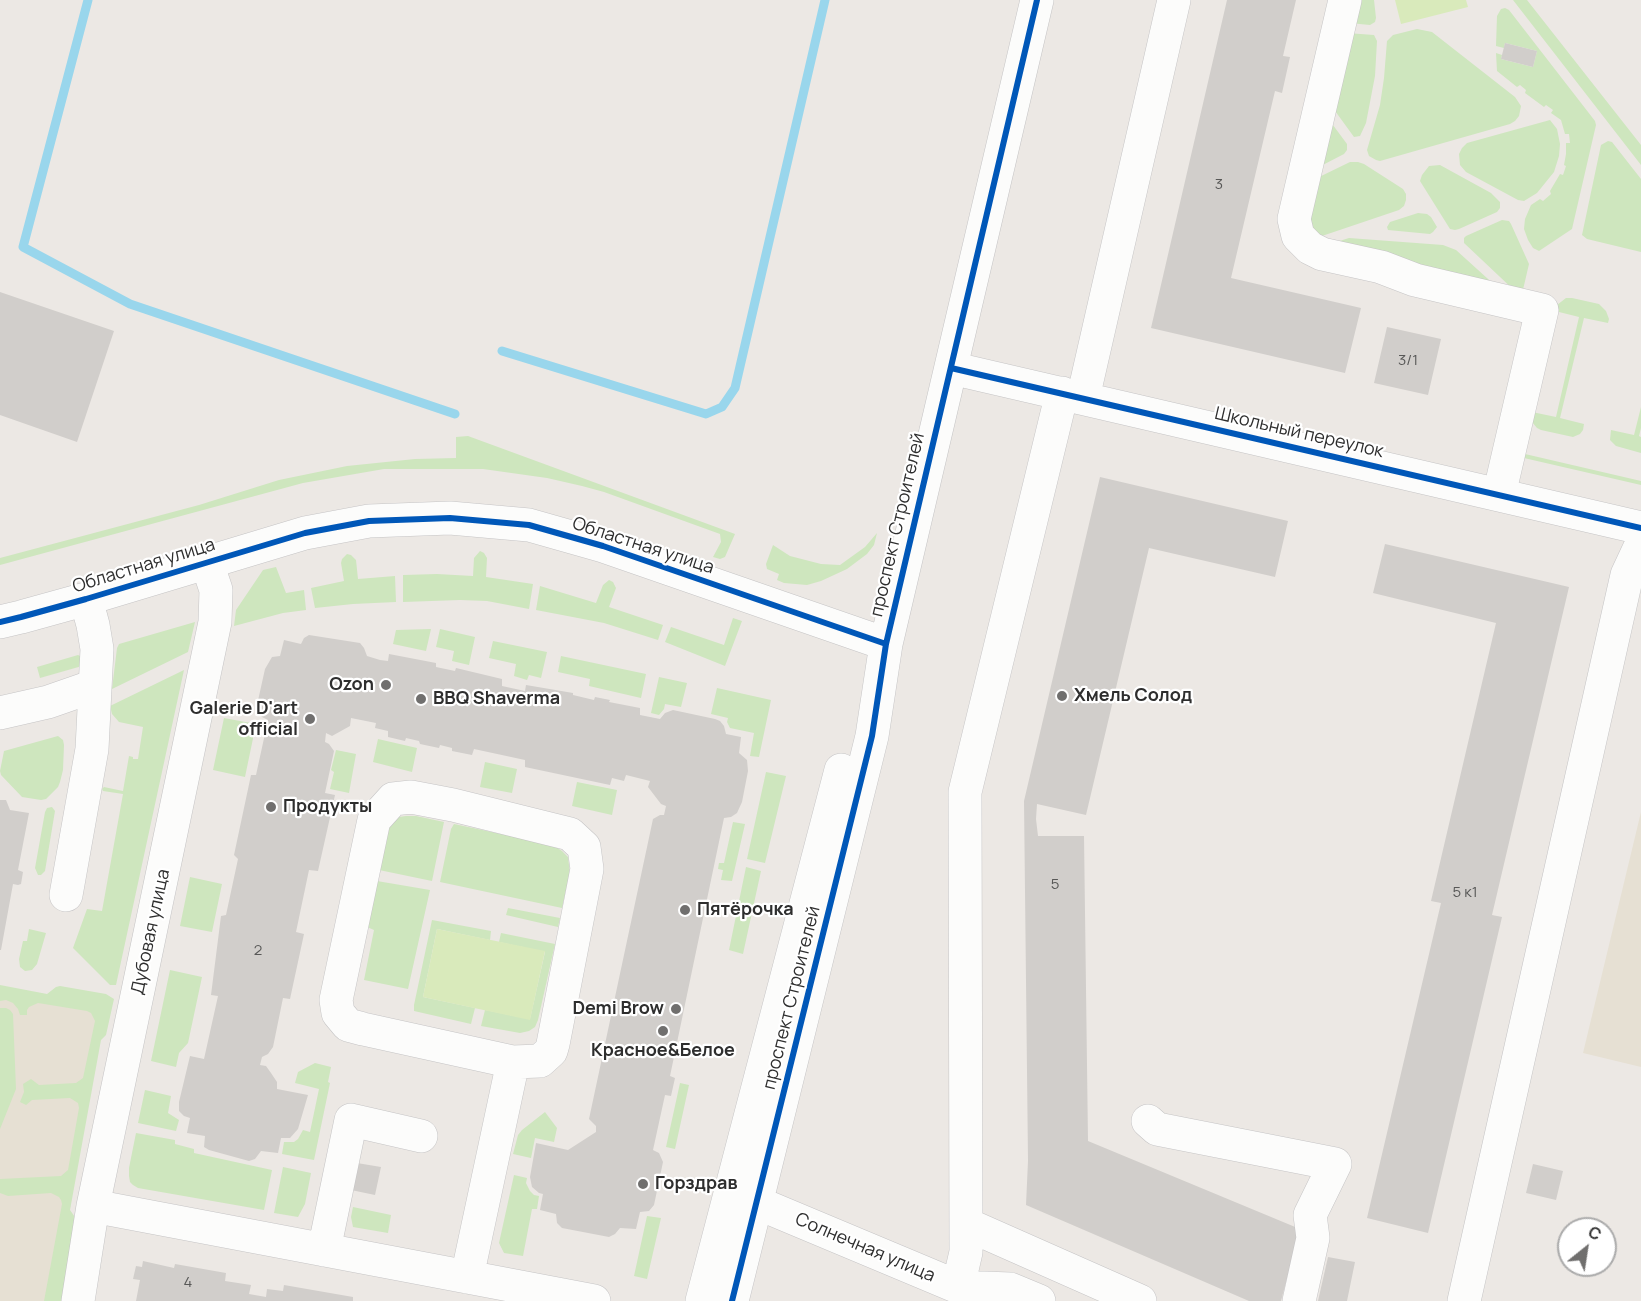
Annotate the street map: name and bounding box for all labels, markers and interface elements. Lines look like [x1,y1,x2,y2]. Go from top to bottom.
house number: 3 [1215,176,1223,194]
house number: 3/1 [1398,352,1418,370]
street label: Школьный переулок [1212,403,1386,463]
street label: проспект Строителей [866,431,930,619]
street label: Областная улица [569,513,717,579]
street label: Областная улица [70,534,218,598]
place label: Ozon [329,674,374,696]
marker: Ozon [379,678,393,692]
place label: Хмель Солод [1074,685,1192,707]
place label: BBQ Shaverma [433,688,560,710]
marker: Хмель Солод [1055,689,1069,703]
marker: BBQ Shaverma [414,692,428,706]
place label: Galerie D'art official [190,698,298,740]
marker: Galerie D'art official [303,712,317,726]
place label: Продукты [283,796,372,818]
marker: Продукты [264,800,278,814]
street label: Дубовая улица [127,867,175,997]
house number: 5 [1051,876,1059,894]
house number: 5 к1 [1453,884,1477,902]
place label: Пятёрочка [697,899,794,921]
marker: Пятёрочка [678,903,692,917]
street label: проспект Строителей [759,904,825,1092]
house number: 2 [254,942,262,960]
place label: Demi Brow [572,998,664,1020]
marker: Demi Brow [669,1002,683,1016]
marker: Красное&Белое [656,1024,670,1038]
place label: Красное&Белое [591,1040,735,1062]
place label: Горздрав [655,1173,738,1195]
marker: Горздрав [636,1177,650,1191]
street label: Солнечная улица [792,1209,938,1287]
north arrow [1557,1217,1617,1277]
text: С [1584,1221,1606,1246]
house number: 4 [184,1274,192,1292]

